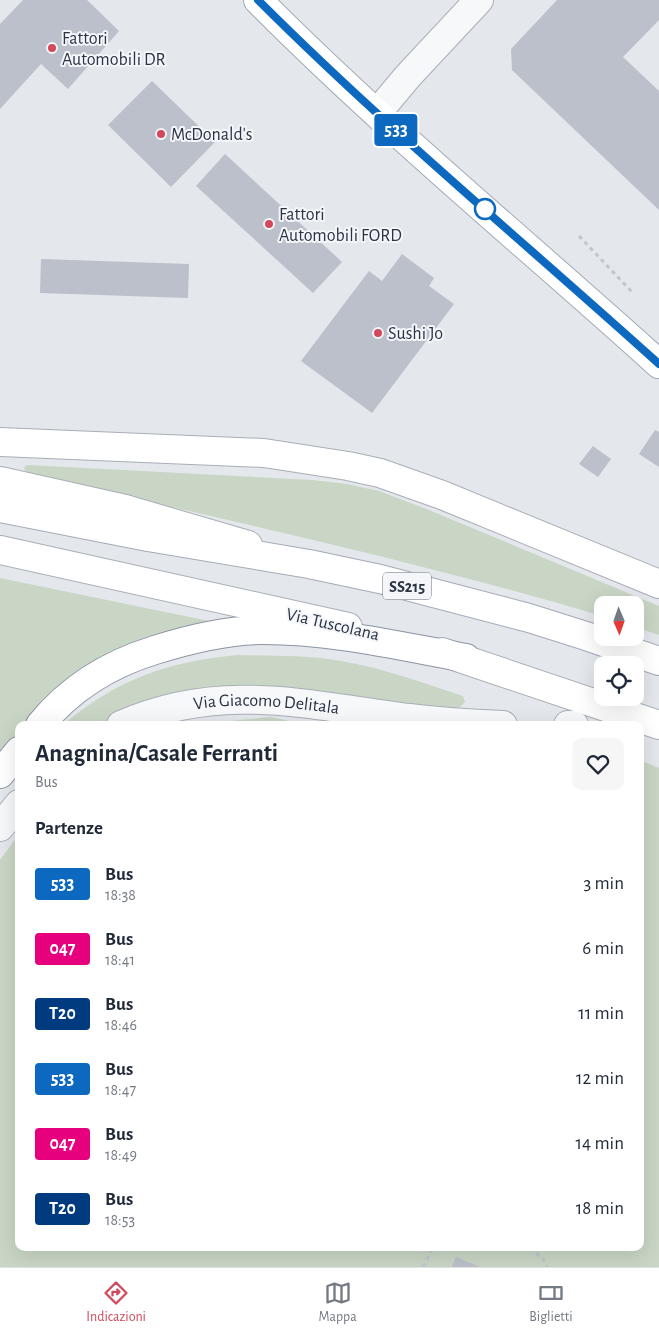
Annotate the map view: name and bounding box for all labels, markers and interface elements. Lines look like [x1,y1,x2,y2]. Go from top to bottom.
place label: Fattori Automobili DR [62,30,166,69]
marker: Fattori Automobili DR [46,42,58,54]
line badge: 533 [367,114,425,146]
text: 533 [384,121,408,139]
place label: McDonald's [171,126,253,144]
marker: McDonald's [155,128,167,140]
unlabelled marker [474,198,496,220]
place label: Fattori Automobili FORD [279,206,402,245]
marker: Fattori Automobili FORD [263,218,275,230]
place label: Sushi Jo [388,325,443,343]
marker: Sushi Jo [372,327,384,339]
road number: SS215 [383,572,431,600]
north arrow [594,596,644,646]
map controls [594,596,644,706]
street label: Via Tuscolana [284,606,381,644]
button: locate [594,656,644,706]
street label: Via Giacomo Delitala [192,692,341,718]
button: heart [572,738,624,790]
text: Anagnina/Casale Ferranti [35,742,278,766]
text: Bus [35,774,58,790]
text: Partenze [35,819,103,838]
text: Bus [105,865,133,884]
text: 3 min [583,874,624,893]
text: 533 [51,875,74,893]
text: 18:38 [105,887,136,903]
text: Bus [105,930,133,949]
text: 6 min [582,939,624,958]
text: 047 [49,940,76,958]
text: 18:41 [105,952,135,968]
text: Bus [105,995,133,1014]
text: 11 min [578,1004,624,1023]
text: T20 [49,1005,76,1023]
text: 18:46 [105,1017,137,1033]
text: Bus [105,1060,133,1079]
text: 12 min [576,1069,624,1088]
text: 533 [51,1070,74,1088]
text: 18:47 [105,1082,136,1098]
text: Bus [105,1125,133,1144]
text: 14 min [576,1134,624,1153]
text: 047 [49,1135,76,1153]
text: 18:49 [105,1147,137,1163]
text: Bus [105,1190,133,1209]
text: 18 min [576,1199,624,1218]
text: T20 [49,1200,76,1218]
text: 18:53 [105,1212,135,1228]
tab: Indicazioni [86,1279,146,1326]
tab: Mappa [319,1279,357,1326]
tab: Biglietti [529,1279,573,1326]

